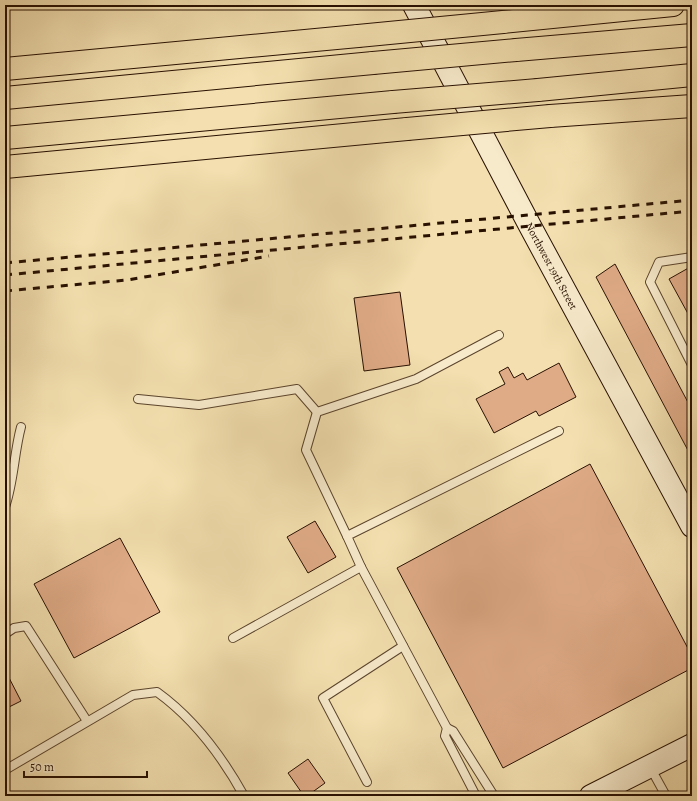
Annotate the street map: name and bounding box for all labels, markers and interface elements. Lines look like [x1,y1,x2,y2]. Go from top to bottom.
street label: Northwest 19th Street [522,220,581,313]
scale bar [24,753,147,779]
text: 50 m [30,759,54,775]

